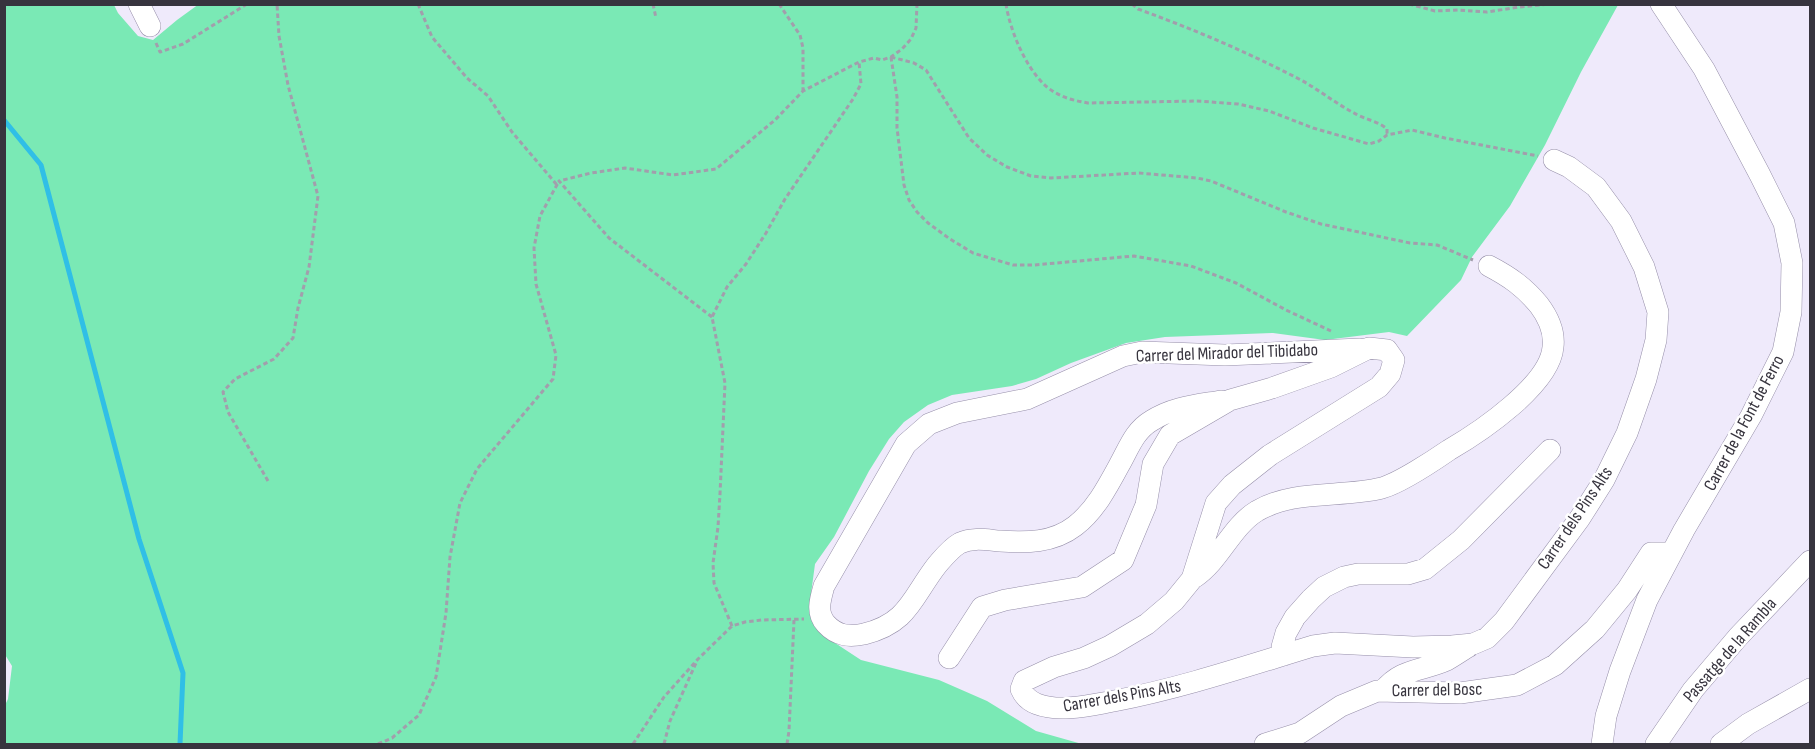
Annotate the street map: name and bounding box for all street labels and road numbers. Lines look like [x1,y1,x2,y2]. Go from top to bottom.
street label: Carrer del Mirador del Tibidabo [1136,339,1318,367]
street label: Carrer de la Font de Ferro [1699,352,1789,494]
street label: Carrer dels Pins Alts [1533,463,1617,573]
street label: Passatge de la Rambla [1679,593,1781,707]
street label: Carrer dels Pins Alts [1061,675,1183,717]
street label: Carrer del Bosc [1391,679,1483,701]

